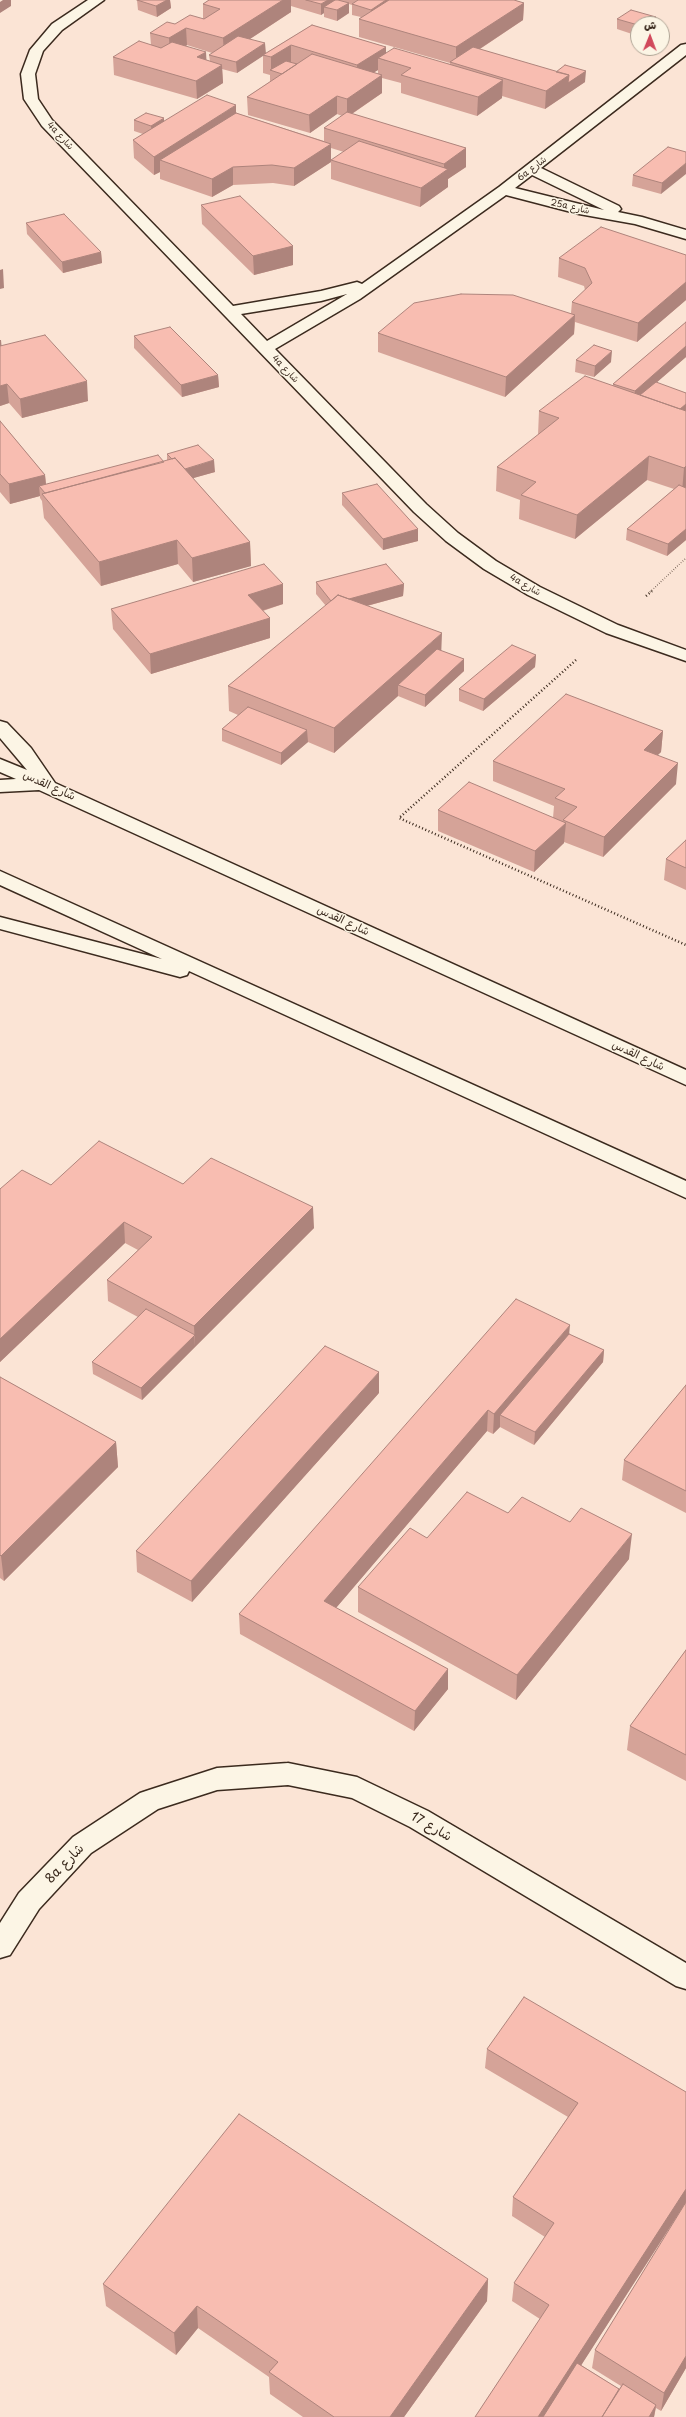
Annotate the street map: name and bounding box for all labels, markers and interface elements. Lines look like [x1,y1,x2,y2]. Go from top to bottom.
north arrow [630,16,670,56]
text: ش [644,16,656,33]
street label: 4a شارع [44,120,76,152]
street label: 6a شارع [515,154,549,184]
street label: 25a شارع [549,197,591,217]
street label: 4a شارع [269,353,301,385]
street label: 4a شارع [508,572,542,598]
street label: شارع القدس [21,769,77,803]
street label: شارع القدس [315,903,371,939]
street label: شارع القدس [610,1038,666,1074]
street label: شارع 17 [408,1809,454,1845]
street label: 8a شارع [43,1841,87,1887]

